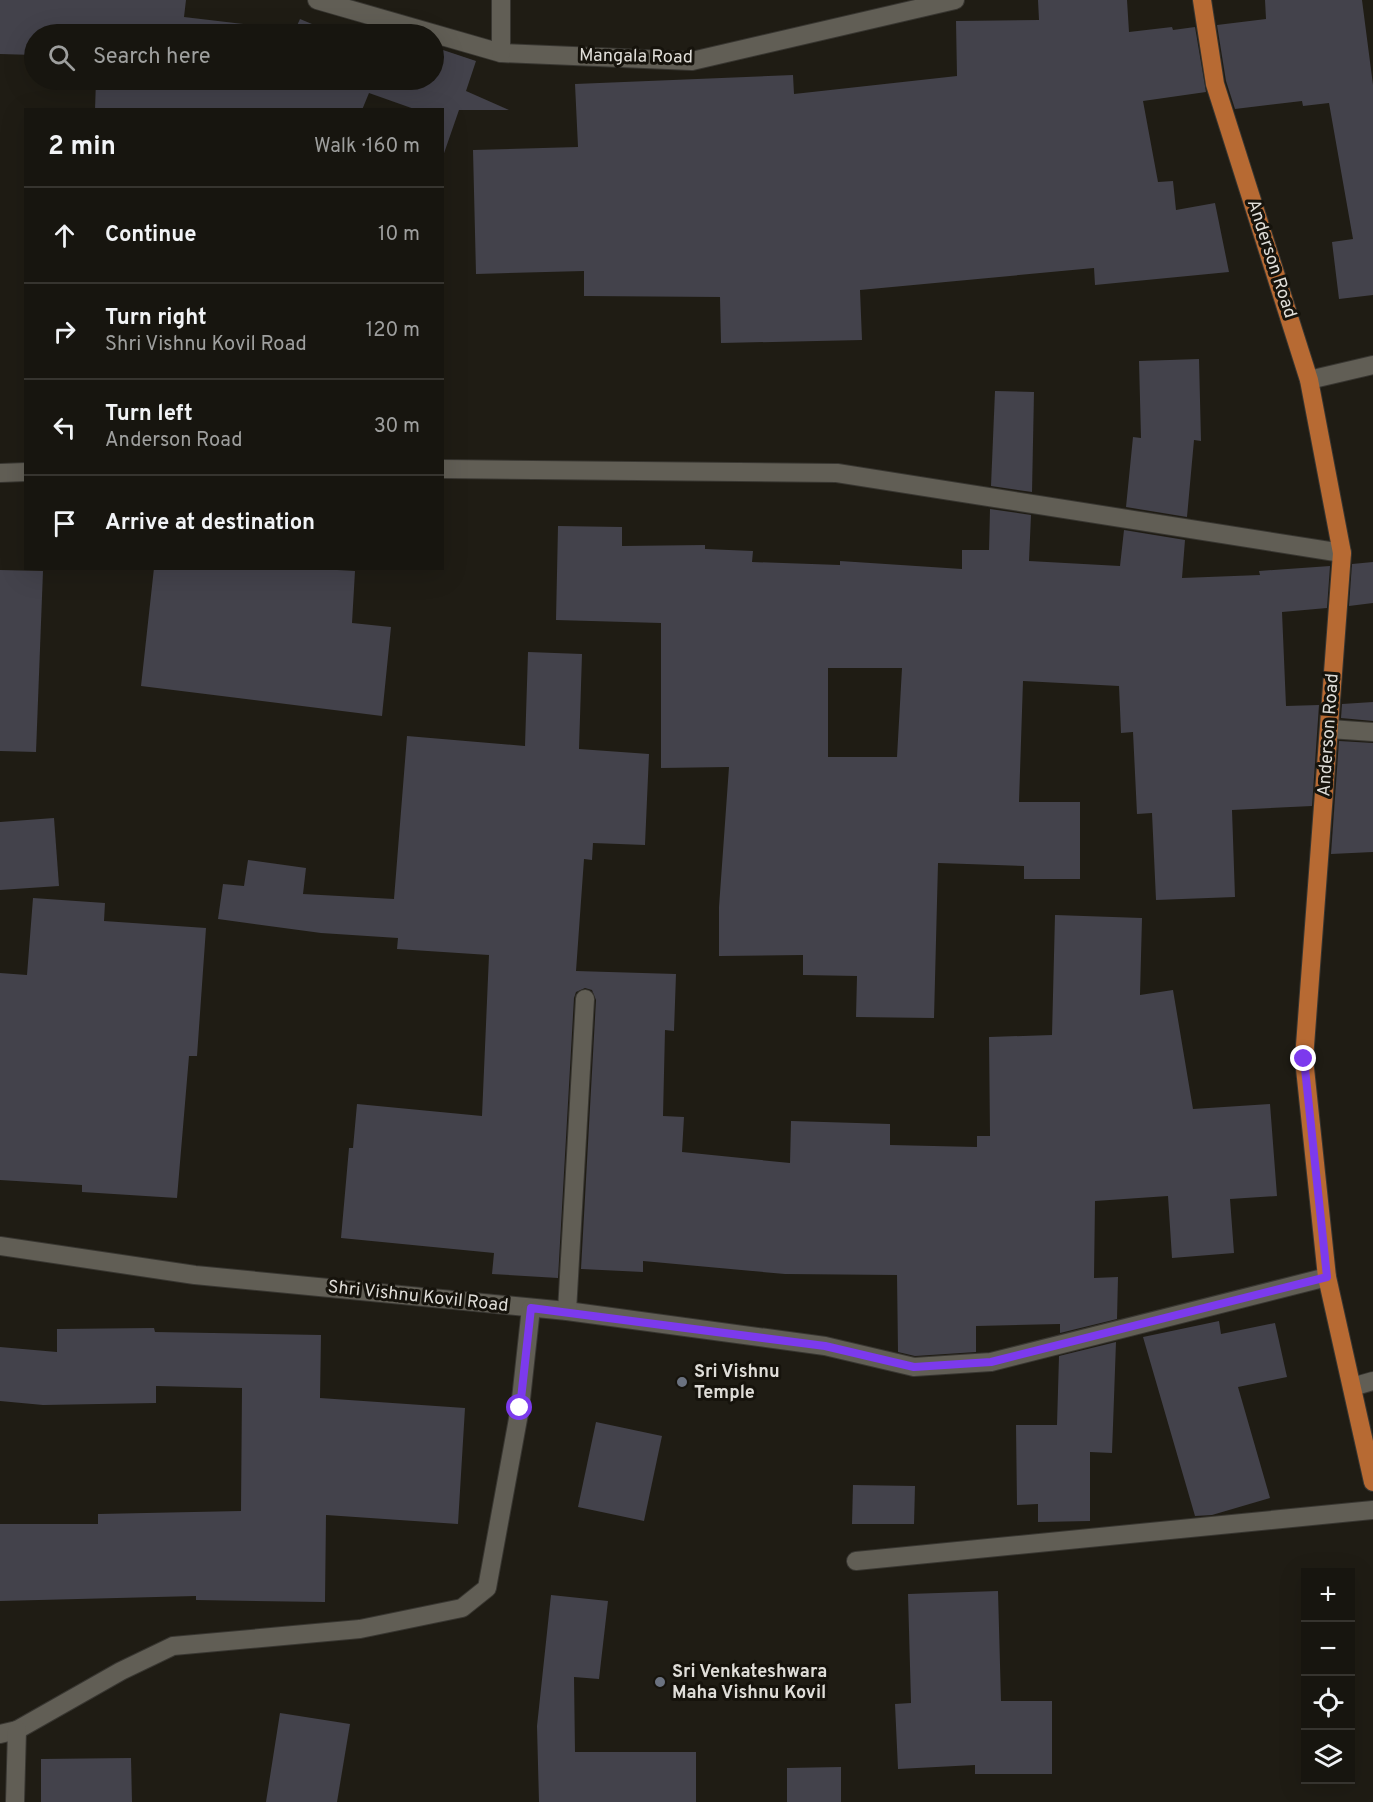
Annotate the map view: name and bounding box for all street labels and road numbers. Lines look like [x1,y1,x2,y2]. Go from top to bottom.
street label: Mangala Road [579,45,693,69]
street label: Anderson Road [1241,197,1301,321]
street label: Anderson Road [1313,673,1345,797]
street label: Shri Vishnu Kovil Road [327,1276,509,1318]

